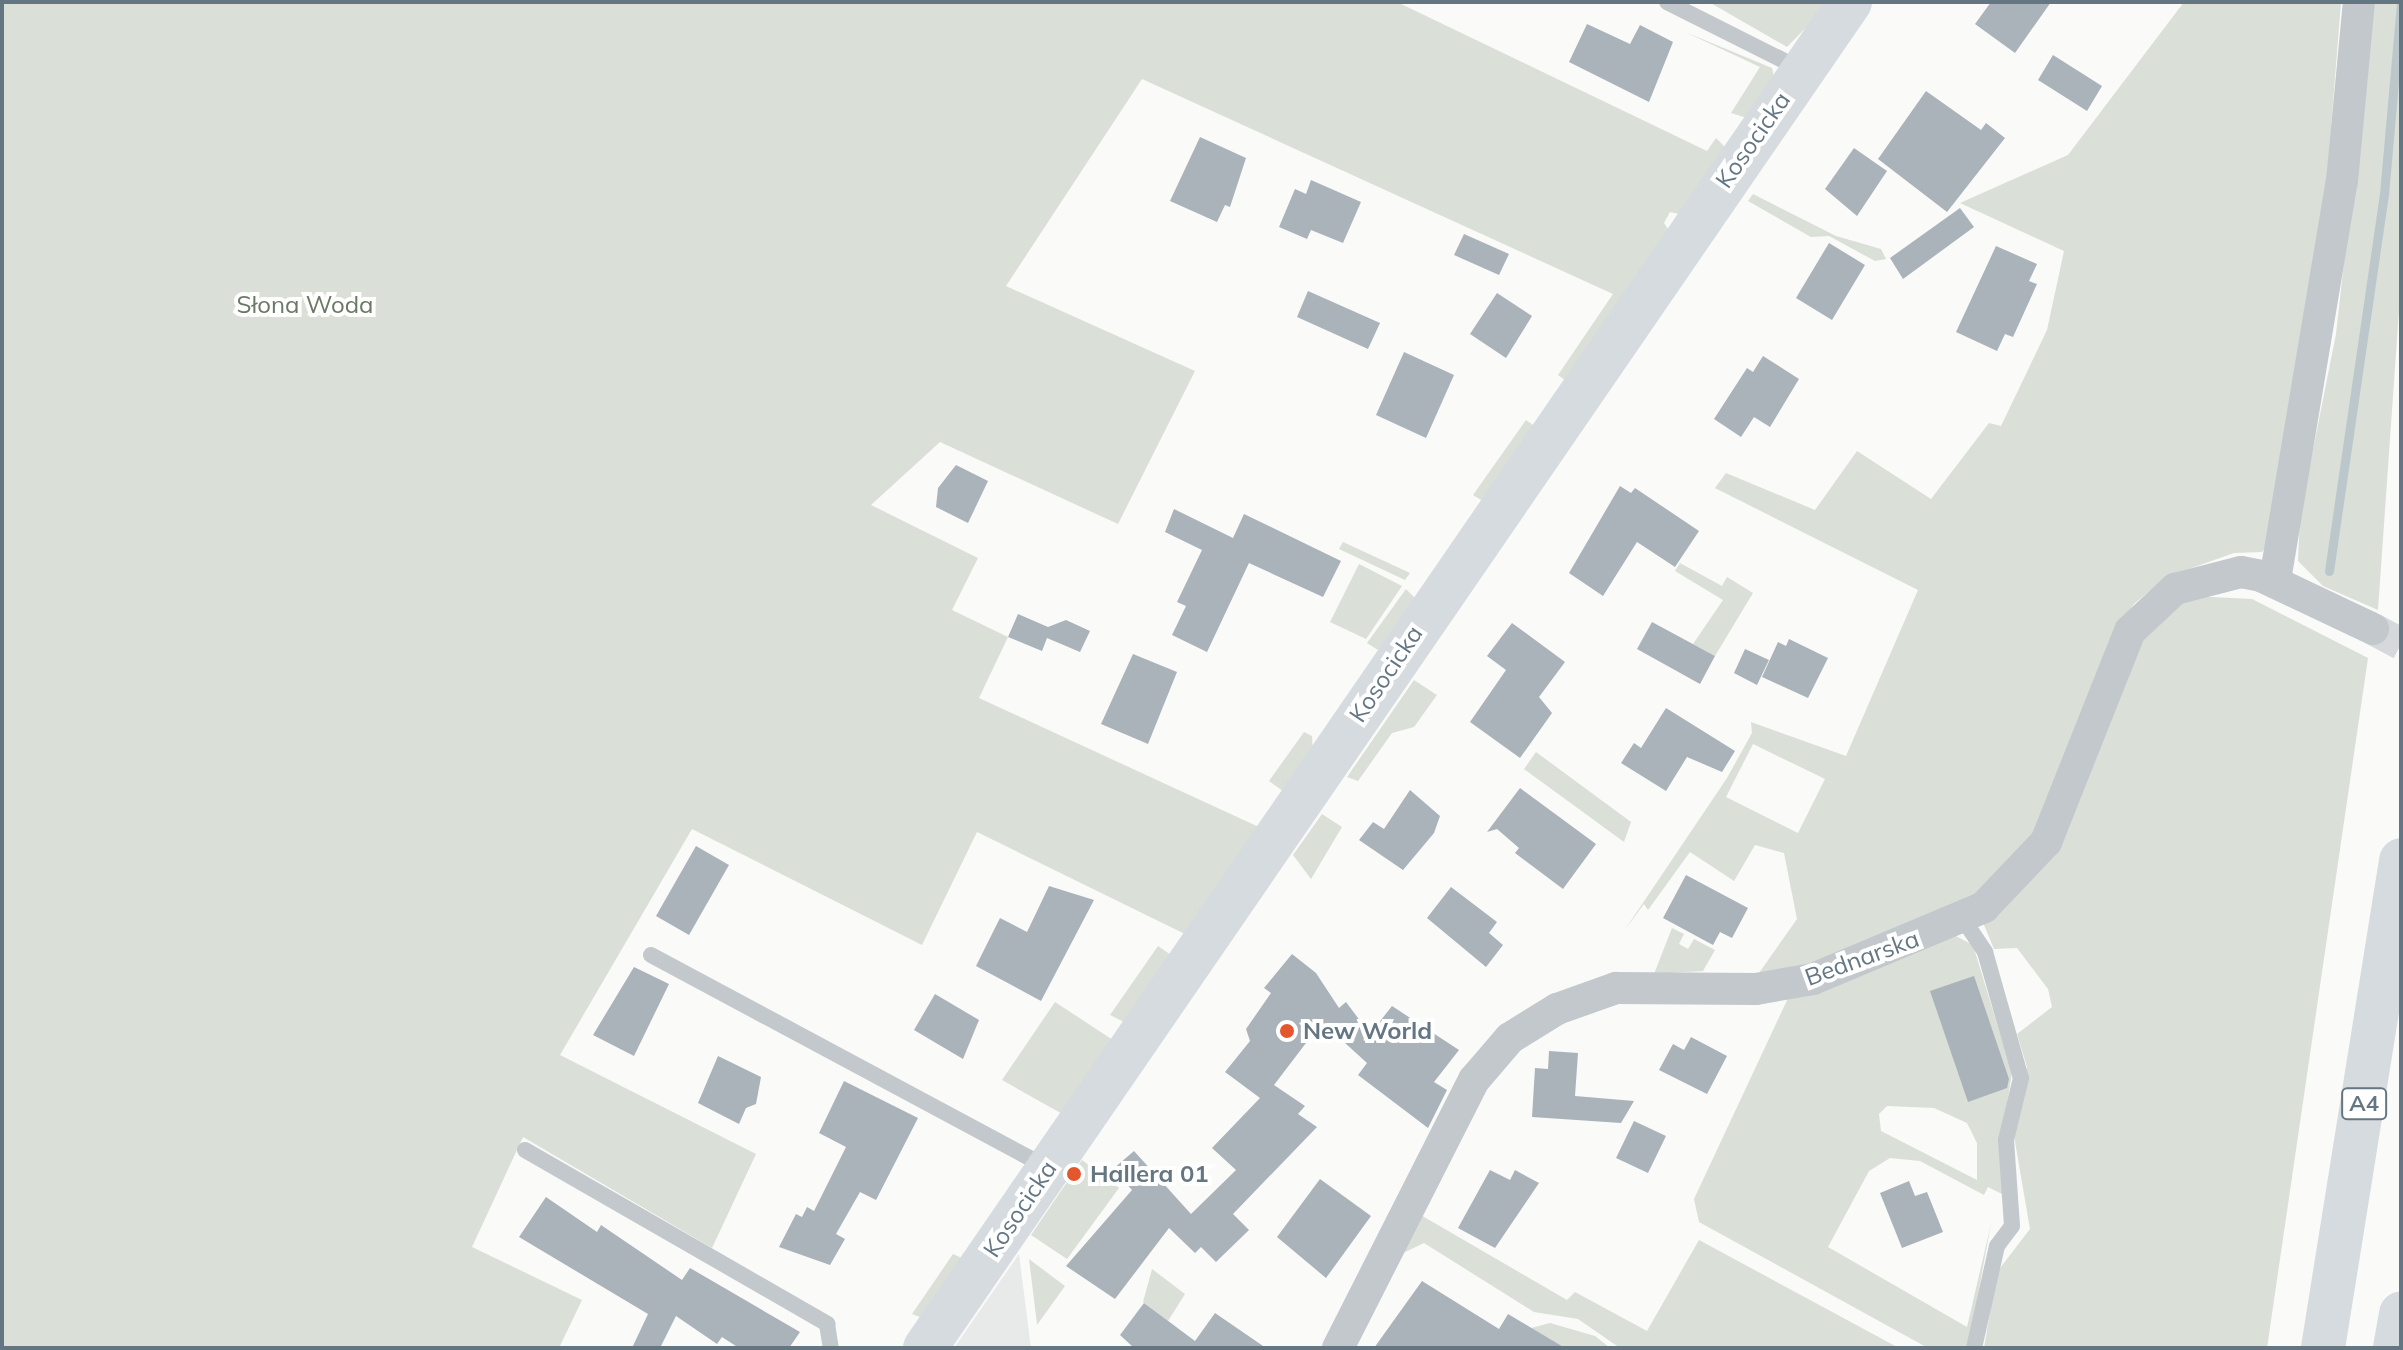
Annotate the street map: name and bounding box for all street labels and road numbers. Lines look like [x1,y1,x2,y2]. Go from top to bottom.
street label: Kosocicka [1710,87,1796,193]
street label: Kosocicka [1343,620,1429,728]
street label: Bednarska [1801,924,1923,992]
road number: A4 [2340,1086,2388,1122]
street label: Kosocicka [977,1155,1063,1263]

